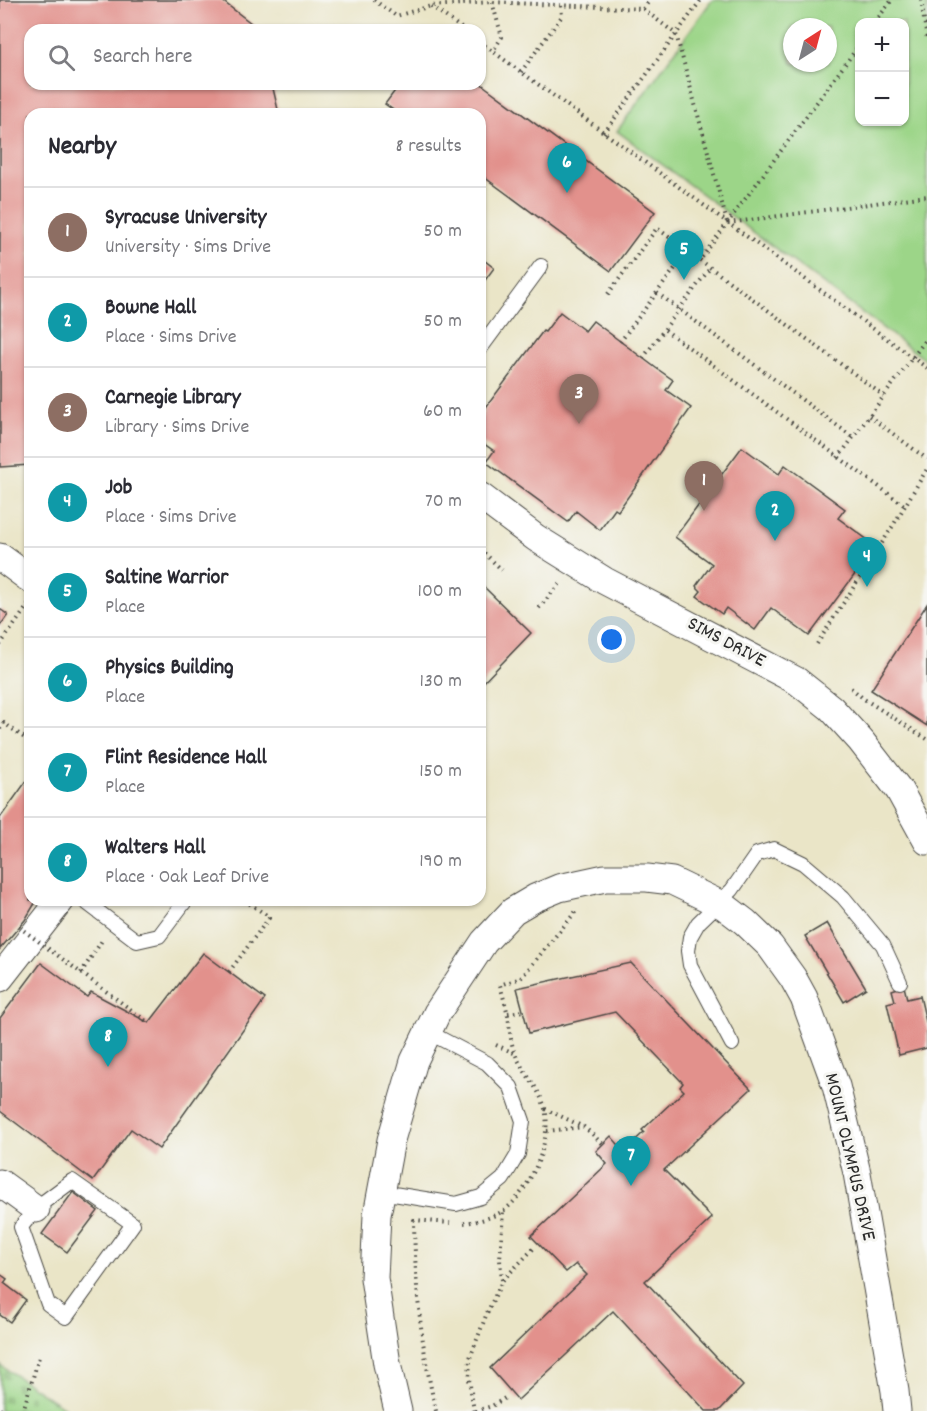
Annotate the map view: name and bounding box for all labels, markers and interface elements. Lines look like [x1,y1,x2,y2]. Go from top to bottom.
north arrow [783,18,837,72]
map controls [855,18,909,126]
button: + [855,18,909,72]
search box [24,24,486,90]
icon: search [45,41,78,74]
text: Search here [93,42,192,73]
button: − [855,72,909,126]
text: Nearby [48,129,116,166]
text: 8 results [396,133,462,161]
pin: 6 [548,144,586,193]
text: Syracuse University [105,203,267,234]
text: 1 [65,218,70,246]
text: 50 m [424,218,462,246]
pin: 5 [664,230,704,280]
text: University · Sims Drive [105,234,271,262]
text: Bowne Hall [105,293,196,324]
text: 2 [63,308,72,336]
text: 50 m [424,308,462,336]
text: Place · Sims Drive [105,324,237,352]
pin: 3 [560,374,598,424]
text: Carnegie Library [105,383,241,414]
text: 3 [63,398,72,426]
text: 60 m [423,398,462,426]
text: Library · Sims Drive [105,414,249,442]
pin: 1 [684,462,724,511]
text: Job [105,473,132,504]
text: 4 [63,488,72,516]
text: 70 m [425,488,462,516]
pin: 2 [756,492,794,541]
text: Place · Sims Drive [105,504,237,532]
pin: 4 [848,538,886,587]
text: Saltine Warrior [105,563,229,594]
text: 5 [63,578,72,606]
text: 100 m [418,578,462,606]
text: Place [105,594,145,622]
street label: SIMS DRIVE [682,611,770,675]
your location [597,625,626,654]
text: Physics Building [105,653,234,684]
text: 6 [63,668,72,696]
text: 130 m [420,668,462,696]
text: Place [105,684,145,712]
text: Flint Residence Hall [105,743,267,774]
text: 7 [64,758,71,786]
text: 150 m [419,758,462,786]
text: Place [105,774,145,802]
text: Walters Hall [105,833,206,864]
text: 8 [63,848,72,876]
text: 190 m [419,848,462,876]
text: Place · Oak Leaf Drive [105,864,269,892]
pin: 8 [88,1018,128,1067]
street label: MOUNT OLYMPUS DRIVE [816,1070,882,1244]
pin: 7 [612,1136,650,1186]

